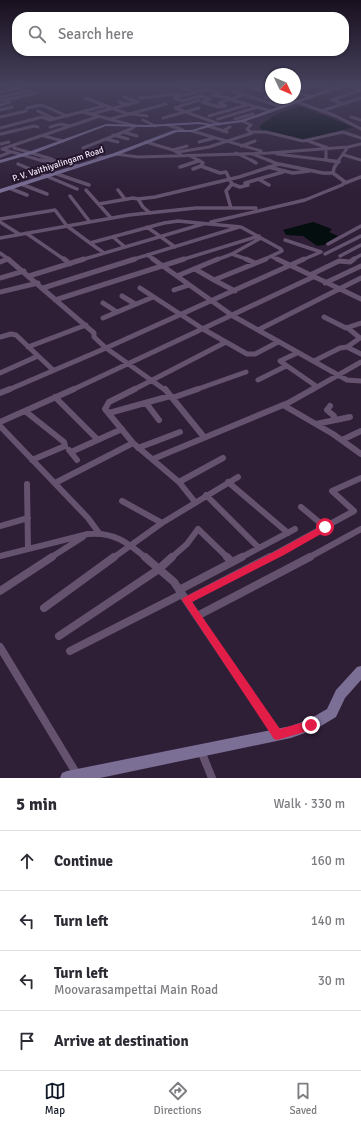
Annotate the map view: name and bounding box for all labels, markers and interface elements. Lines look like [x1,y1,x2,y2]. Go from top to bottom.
search box [12,12,349,56]
icon: search [26,23,48,45]
text: Search here [58,25,134,43]
north arrow [265,68,301,104]
street label: P. V. Vaithiyalingam Road [11,144,105,184]
route start [316,518,334,536]
route end [302,716,320,734]
text: 5 min [16,794,57,815]
text: Walk · 330 m [274,796,345,812]
icon: ahead [16,850,38,872]
text: Continue [54,852,113,870]
text: 160 m [311,853,345,869]
icon: left [16,910,38,932]
text: Turn left [54,912,108,930]
text: 140 m [311,913,345,929]
text: Turn left [54,964,108,982]
icon: left [16,970,38,992]
text: 30 m [318,973,345,989]
text: Moovarasampettai Main Road [54,982,218,998]
icon: arrive [16,1030,38,1052]
text: Arrive at destination [54,1032,189,1050]
tab: Map [44,1080,66,1117]
tab: Directions [154,1080,202,1117]
tab: Saved [289,1080,317,1117]

